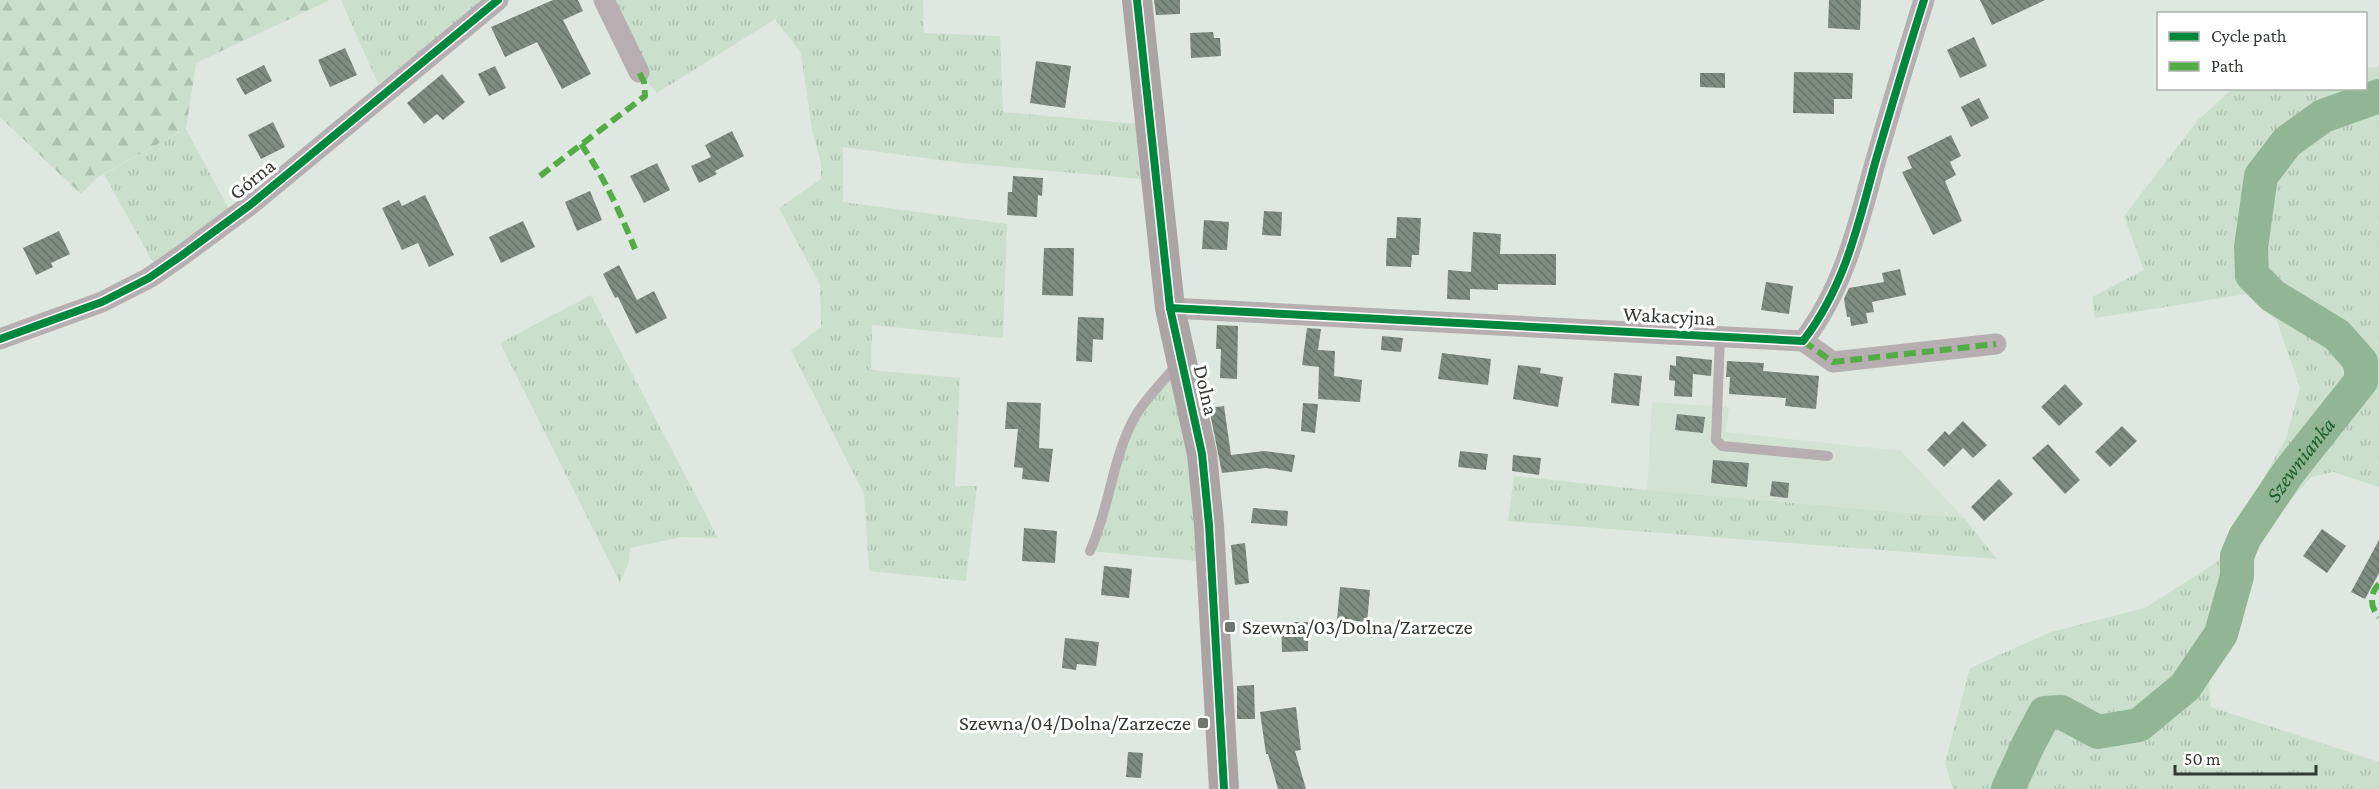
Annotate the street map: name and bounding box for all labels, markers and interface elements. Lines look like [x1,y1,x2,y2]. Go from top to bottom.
legend [2157,12,2367,90]
text: Cycle path [2211,26,2287,46]
text: Path [2211,56,2244,76]
street label: Górna [224,153,280,205]
street label: Wakacyjna [1622,302,1716,330]
street label: Dolna [1189,362,1223,418]
water label: Szewnianka [2260,412,2340,506]
place label: Szewna/03/Dolna/Zarzecze [1242,615,1473,639]
marker: Szewna/03/Dolna/Zarzecze [1223,620,1237,634]
place label: Szewna/04/Dolna/Zarzecze [959,711,1191,735]
marker: Szewna/04/Dolna/Zarzecze [1196,716,1210,730]
scale bar [2175,738,2316,776]
text: 50 m [2184,749,2221,769]

